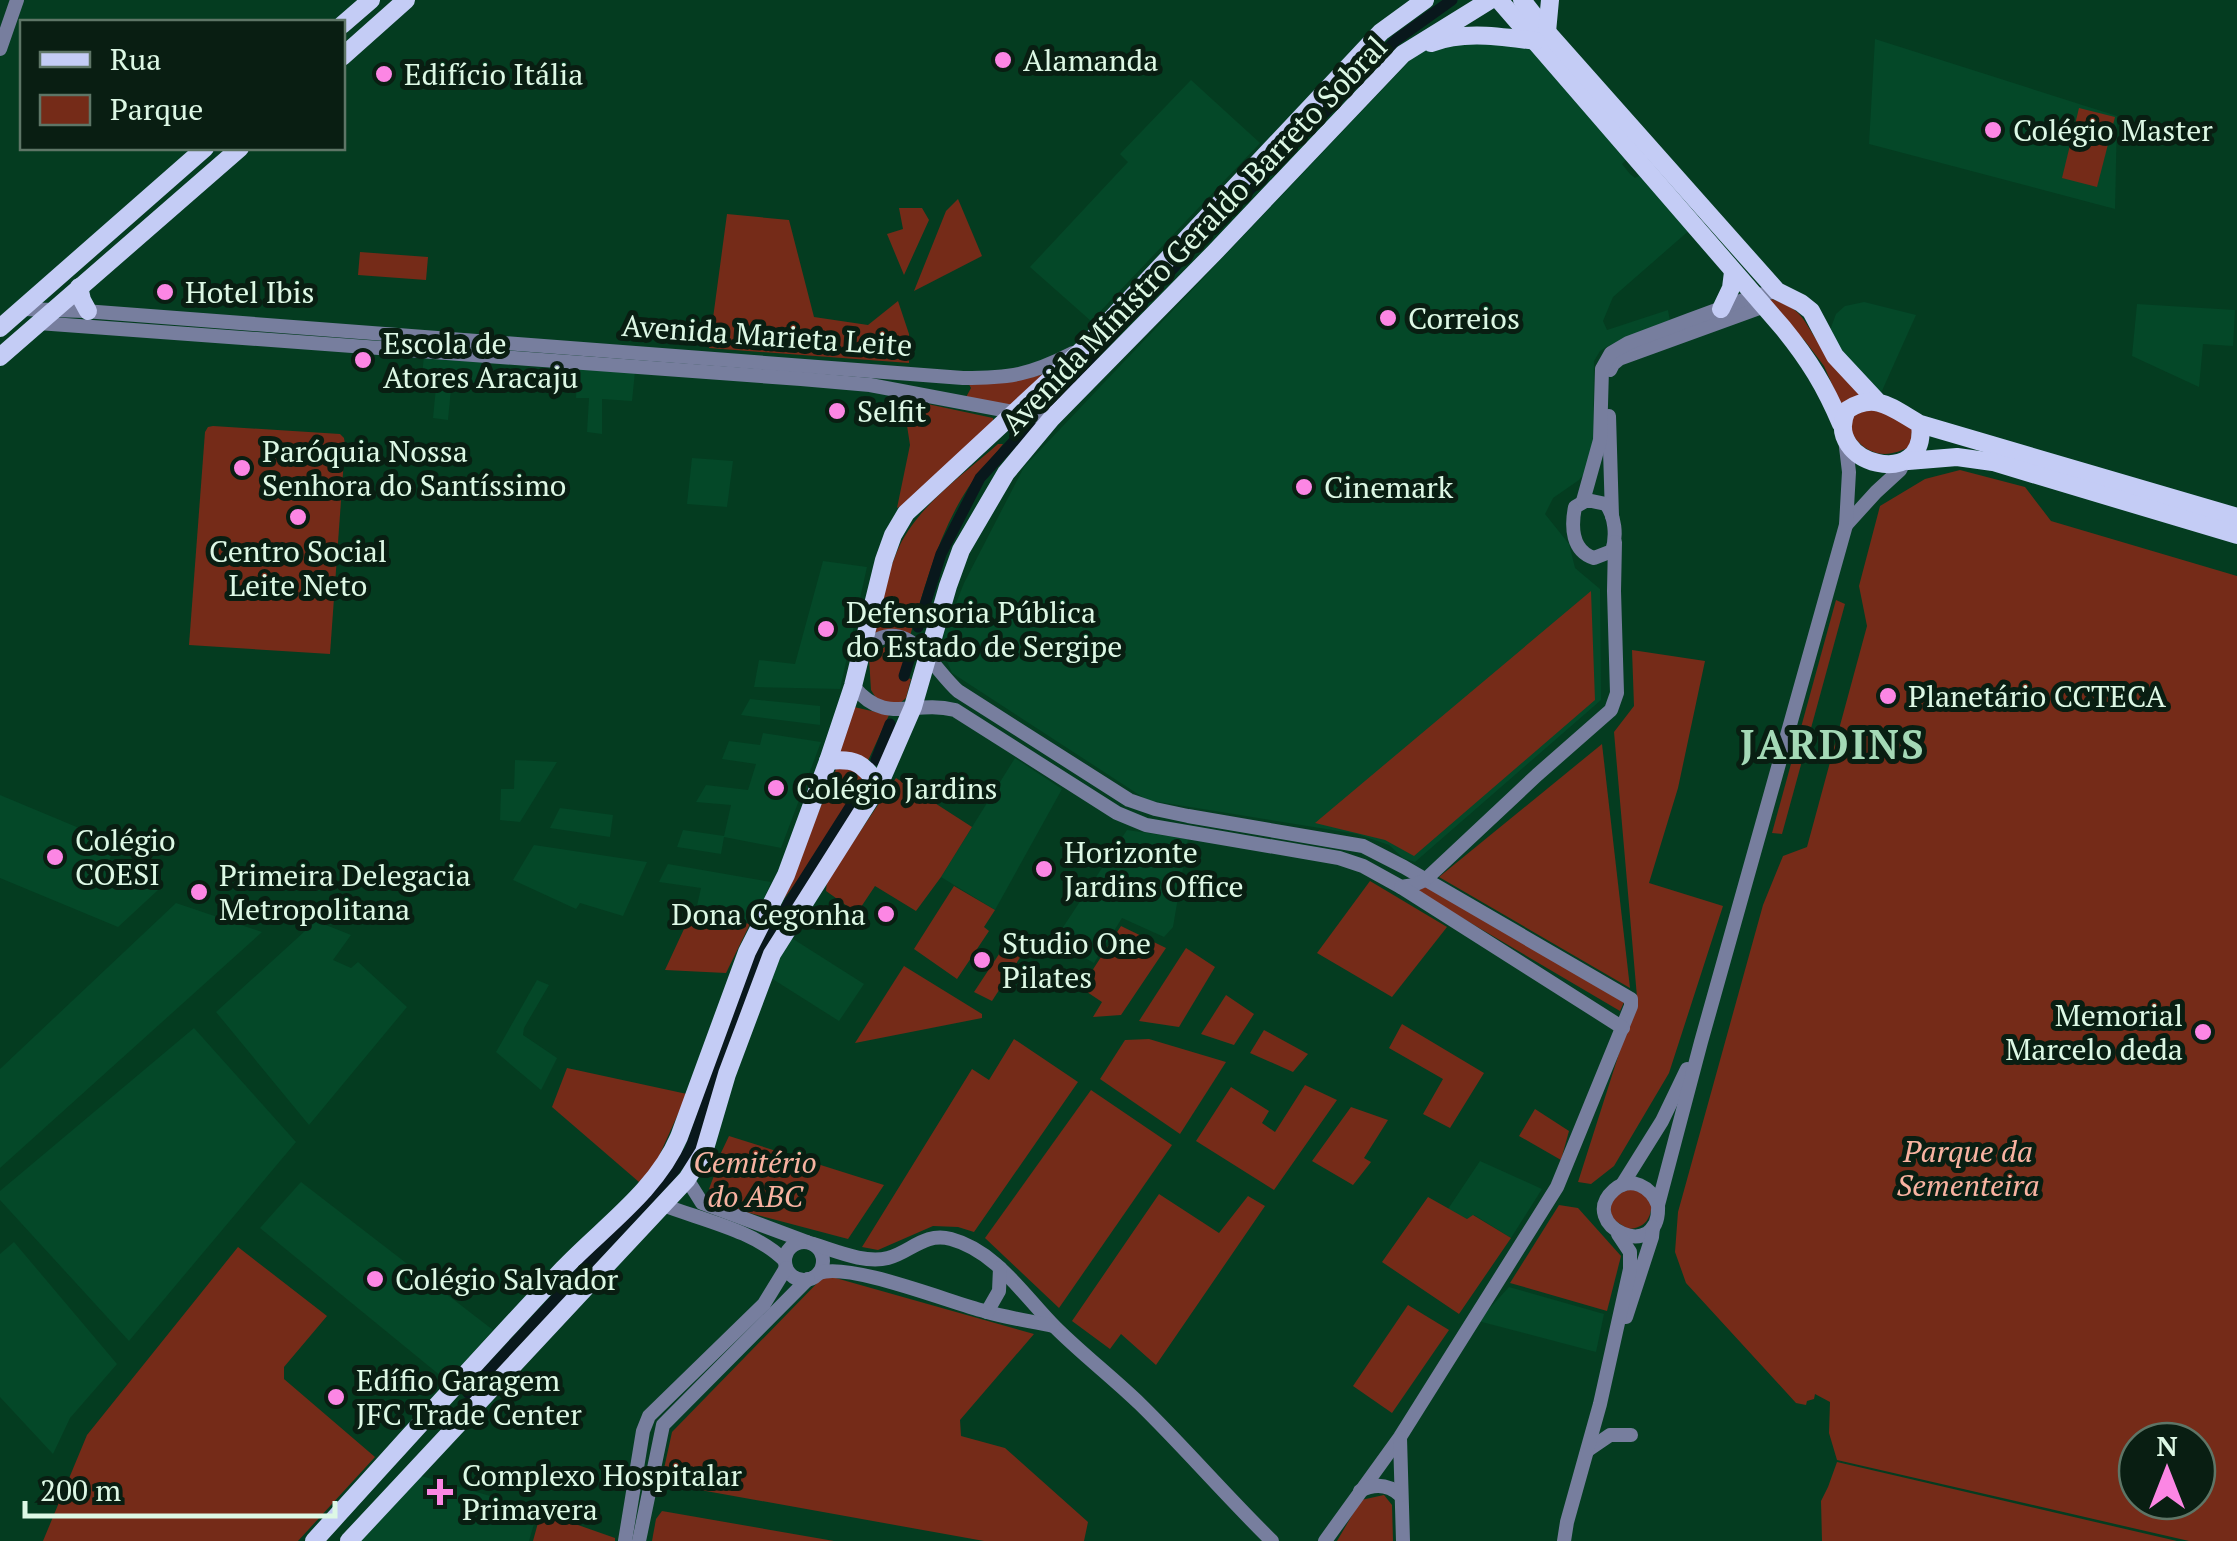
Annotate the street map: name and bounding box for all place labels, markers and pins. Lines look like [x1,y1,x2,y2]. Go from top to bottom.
place label: Alamanda [1023,40,1158,80]
marker: Alamanda [992,49,1014,71]
place label: Edifício Itália [404,54,583,94]
marker: Edifício Itália [373,63,395,85]
place label: Colégio Master [2013,110,2213,150]
marker: Colégio Master [1982,119,2004,141]
place label: Hotel Ibis [185,272,315,312]
marker: Hotel Ibis [154,281,176,303]
place label: Correios [1408,298,1520,338]
marker: Correios [1377,307,1399,329]
place label: Escola de Atores Aracaju [383,323,578,397]
marker: Escola de Atores Aracaju [352,349,374,371]
place label: Selfit [857,391,926,431]
marker: Selfit [826,400,848,422]
place label: Paróquia Nossa Senhora do Santíssimo [262,431,566,505]
marker: Paróquia Nossa Senhora do Santíssimo [231,457,253,479]
place label: Cinemark [1324,467,1454,507]
marker: Cinemark [1293,476,1315,498]
marker: Centro Social Leite Neto [287,506,309,528]
place label: Centro Social Leite Neto [209,531,387,605]
place label: Defensoria Pública do Estado de Sergipe [846,592,1122,666]
marker: Defensoria Pública do Estado de Sergipe [815,618,837,640]
place label: Planetário CCTECA [1908,676,2167,716]
marker: Planetário CCTECA [1877,685,1899,707]
place label: Colégio Jardins [796,768,997,808]
marker: Colégio Jardins [765,777,787,799]
place label: Colégio COESI [75,820,176,894]
place label: Horizonte Jardins Office [1064,832,1244,906]
marker: Colégio COESI [44,846,66,868]
place label: Primeira Delegacia Metropolitana [219,855,471,929]
marker: Horizonte Jardins Office [1033,858,1055,880]
marker: Primeira Delegacia Metropolitana [188,881,210,903]
place label: Dona Cegonha [671,894,866,934]
marker: Dona Cegonha [875,903,897,925]
place label: Studio One Pilates [1002,923,1151,997]
marker: Studio One Pilates [971,949,993,971]
place label: Memorial Marcelo deda [2005,995,2183,1069]
marker: Memorial Marcelo deda [2192,1021,2214,1043]
place label: Colégio Salvador [395,1259,619,1299]
marker: Colégio Salvador [364,1268,386,1290]
place label: Edífio Garagem JFC Trade Center [356,1360,582,1434]
marker: Edífio Garagem JFC Trade Center [325,1386,347,1408]
place label: Complexo Hospitalar Primavera [462,1455,743,1529]
marker: Complexo Hospitalar Primavera [427,1479,453,1505]

